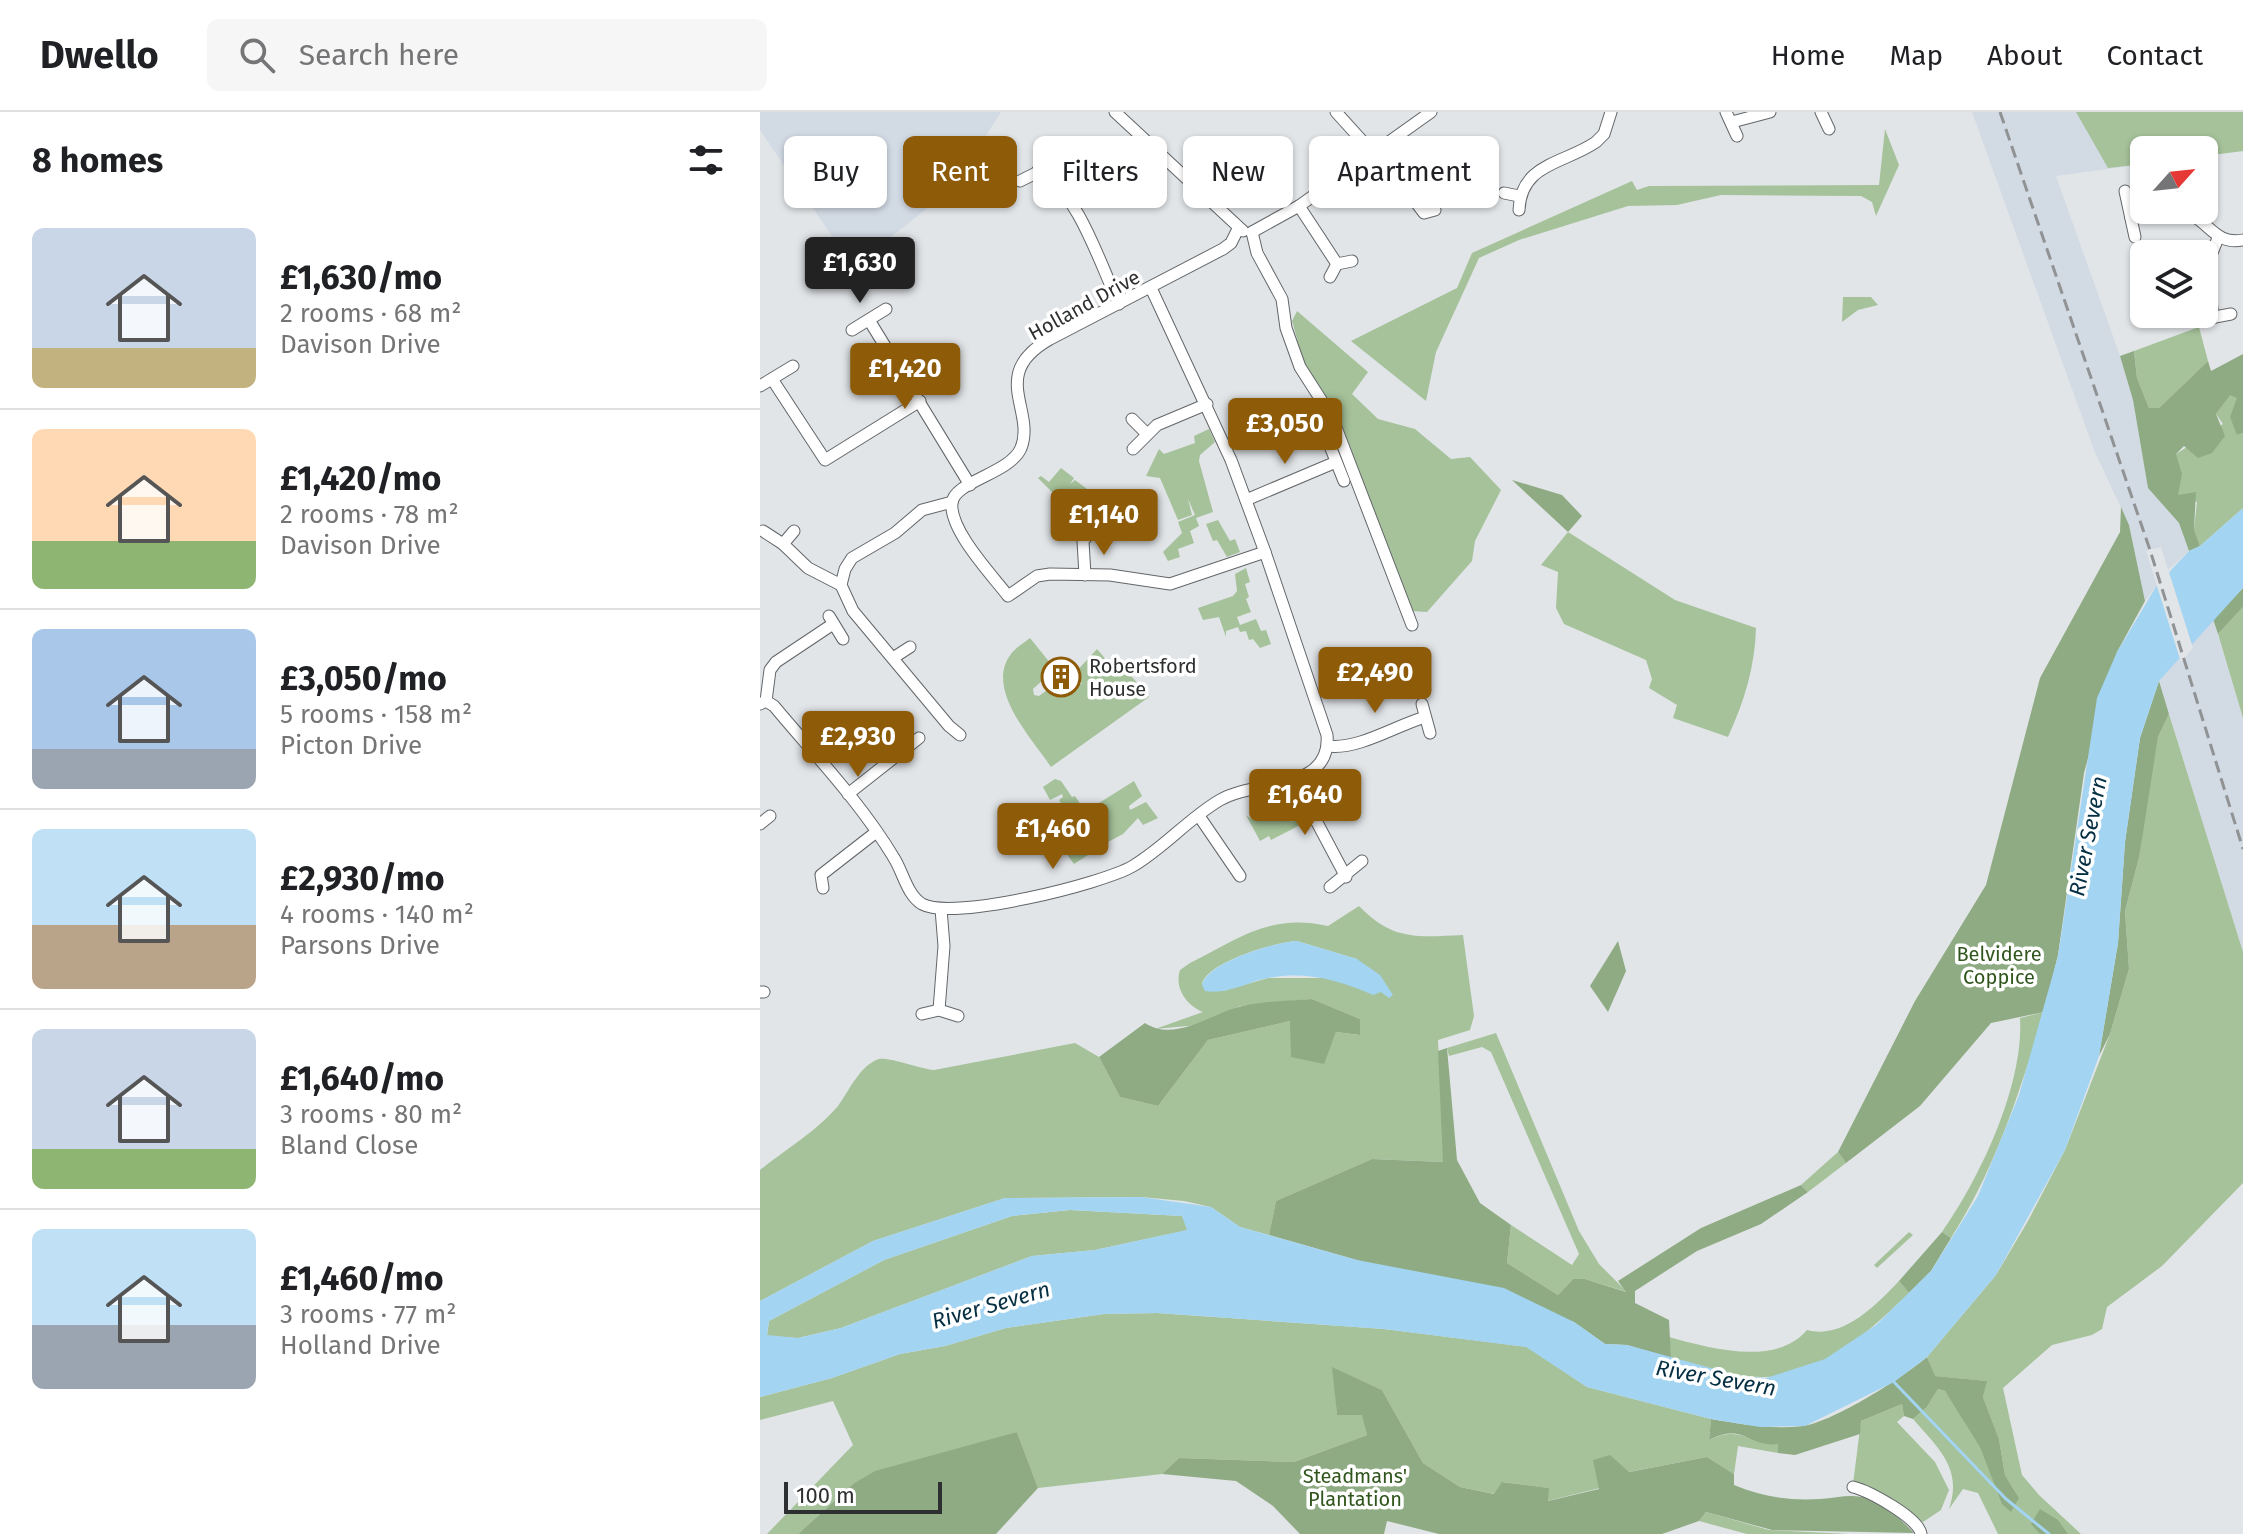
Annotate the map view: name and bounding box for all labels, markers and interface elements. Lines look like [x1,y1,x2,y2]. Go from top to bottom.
search box [207,19,767,91]
text: Dwello [40,32,159,78]
icon: search [235,33,279,77]
text: Search here [299,37,459,73]
text: Home [1771,39,1845,72]
text: Map [1889,39,1943,72]
text: About [1987,39,2062,72]
text: Contact [2106,39,2203,72]
chip: Buy [784,136,887,208]
chip: Rent [903,136,1017,208]
chip: Filters [1033,136,1167,208]
chip: New [1183,136,1293,208]
chip: Apartment [1309,136,1499,208]
north arrow [2130,136,2218,224]
map controls [2130,136,2218,328]
icon: filters [684,138,728,182]
text: 8 homes [32,140,163,181]
pin: £1,630 [795,237,925,305]
button: layers [2130,240,2218,328]
text: £1,630 [823,247,897,278]
text: £1,630/mo [280,257,442,298]
icon: home [96,260,192,356]
street label: Holland Drive [1024,265,1144,345]
text: 2 rooms · 68 m² [280,298,461,329]
text: Davison Drive [280,329,441,360]
pin: £1,420 [840,343,970,411]
text: £1,420 [868,353,942,384]
pin: £3,050 [1220,398,1350,466]
text: £3,050 [1246,408,1324,439]
text: £1,420/mo [280,458,441,499]
icon: home [96,461,192,557]
pin: £1,140 [1039,489,1169,557]
text: 2 rooms · 78 m² [280,499,459,530]
text: £1,140 [1069,499,1139,530]
text: Davison Drive [280,530,441,561]
pin: £2,490 [1310,647,1440,715]
place label: Robertsford House [1089,654,1197,701]
building icon: Robertsford House [1040,656,1082,698]
text: £2,490 [1336,657,1414,688]
text: £3,050/mo [280,658,447,699]
icon: home [96,661,192,757]
text: 5 rooms · 158 m² [280,699,472,730]
pin: £2,930 [793,711,923,779]
text: £2,930 [820,721,896,752]
text: Picton Drive [280,730,422,761]
pin: £1,640 [1240,769,1370,837]
water label: River Severn [2063,774,2113,898]
text: £1,640 [1267,779,1343,810]
pin: £1,460 [988,803,1118,871]
text: £1,460 [1015,813,1091,844]
text: £2,930/mo [280,858,445,899]
icon: home [96,861,192,957]
text: 4 rooms · 140 m² [280,899,474,930]
text: Parsons Drive [280,930,440,961]
park label: Belvidere Coppice [1956,942,2042,989]
text: £1,640/mo [280,1058,444,1099]
icon: home [96,1061,192,1157]
text: 3 rooms · 80 m² [280,1099,462,1130]
text: Bland Close [280,1130,418,1161]
text: £1,460/mo [280,1258,444,1299]
icon: home [96,1261,192,1357]
water label: River Severn [929,1275,1053,1335]
text: 3 rooms · 77 m² [280,1299,456,1330]
text: Holland Drive [280,1330,441,1361]
water label: River Severn [1654,1354,1778,1402]
park label: Steadmans' Plantation [1303,1464,1407,1511]
scale bar [784,1478,942,1514]
text: 100 m [796,1482,855,1509]

